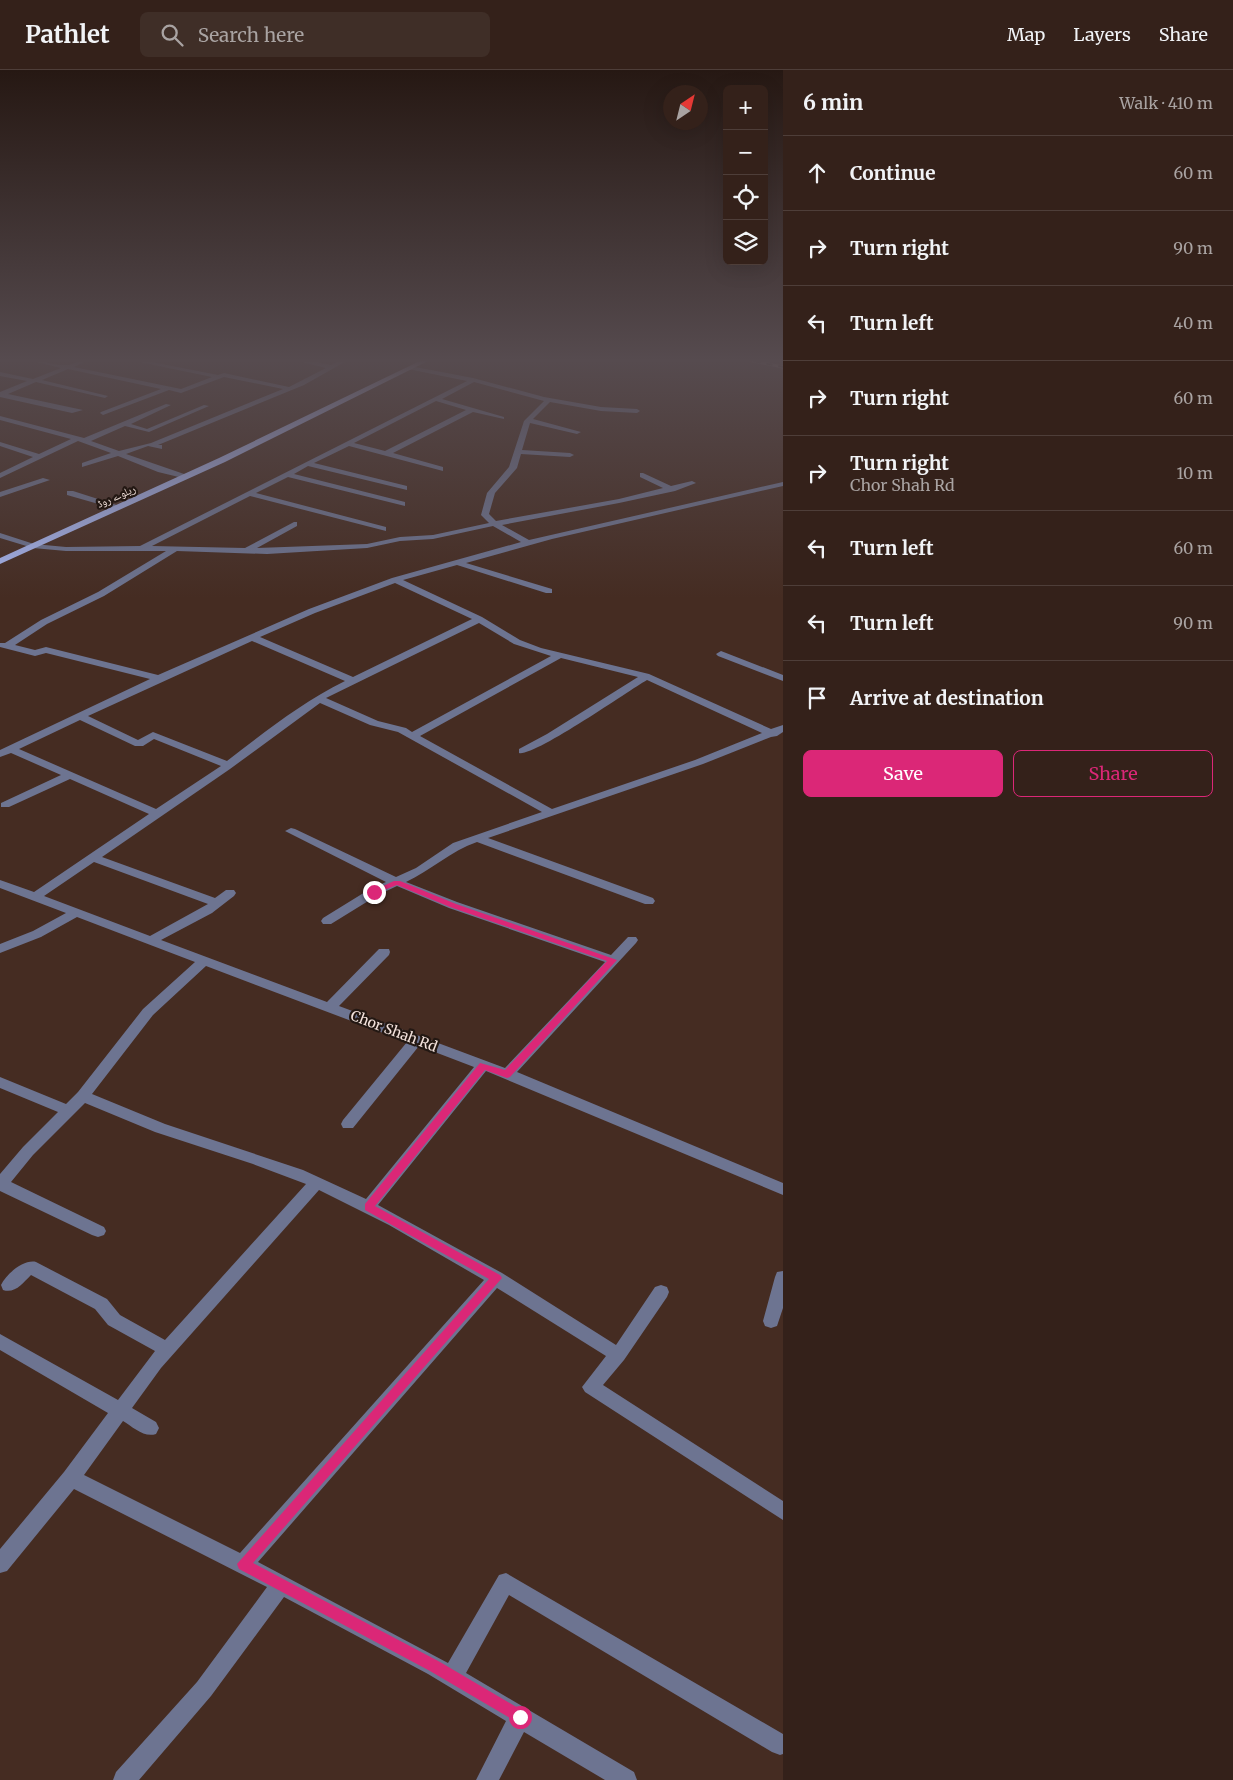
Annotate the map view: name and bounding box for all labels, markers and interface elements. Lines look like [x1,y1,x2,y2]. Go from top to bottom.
search box [140,12,490,57]
text: Pathlet [25,19,110,50]
icon: search [158,21,186,49]
text: Search here [198,23,304,47]
text: Map [1007,23,1045,46]
text: Layers [1073,23,1131,46]
text: Share [1159,23,1208,46]
north arrow [663,85,708,130]
map controls [723,85,768,265]
button: + [723,85,768,130]
text: 6 min [803,89,863,116]
text: Walk · 410 m [1119,93,1213,113]
button: − [723,130,768,175]
icon: ahead [803,159,831,187]
text: Continue [850,161,936,185]
text: 60 m [1173,163,1213,183]
button: locate [723,175,768,220]
button: layers [723,220,768,265]
icon: right [803,234,831,262]
text: Turn right [850,236,949,260]
text: 90 m [1173,238,1213,258]
icon: left [803,309,831,337]
text: Turn left [850,311,934,335]
text: 40 m [1173,313,1213,333]
icon: right [803,384,831,412]
text: Turn right [850,386,949,410]
text: 60 m [1173,388,1213,408]
text: Turn right [850,451,949,475]
icon: right [803,459,831,487]
text: 10 m [1176,463,1213,483]
text: Chor Shah Rd [850,475,955,495]
street label: ریلوے روڈ [94,481,138,511]
icon: left [803,534,831,562]
text: Turn left [850,536,934,560]
text: 60 m [1173,538,1213,558]
icon: left [803,609,831,637]
text: Turn left [850,611,934,635]
text: 90 m [1173,613,1213,633]
icon: arrive [803,684,831,712]
text: Arrive at destination [850,686,1044,710]
button: Save [803,750,1003,797]
button: Share [1013,750,1213,797]
route end [363,881,386,904]
street label: Chor Shah Rd [348,1006,441,1056]
route start [509,1706,532,1729]

